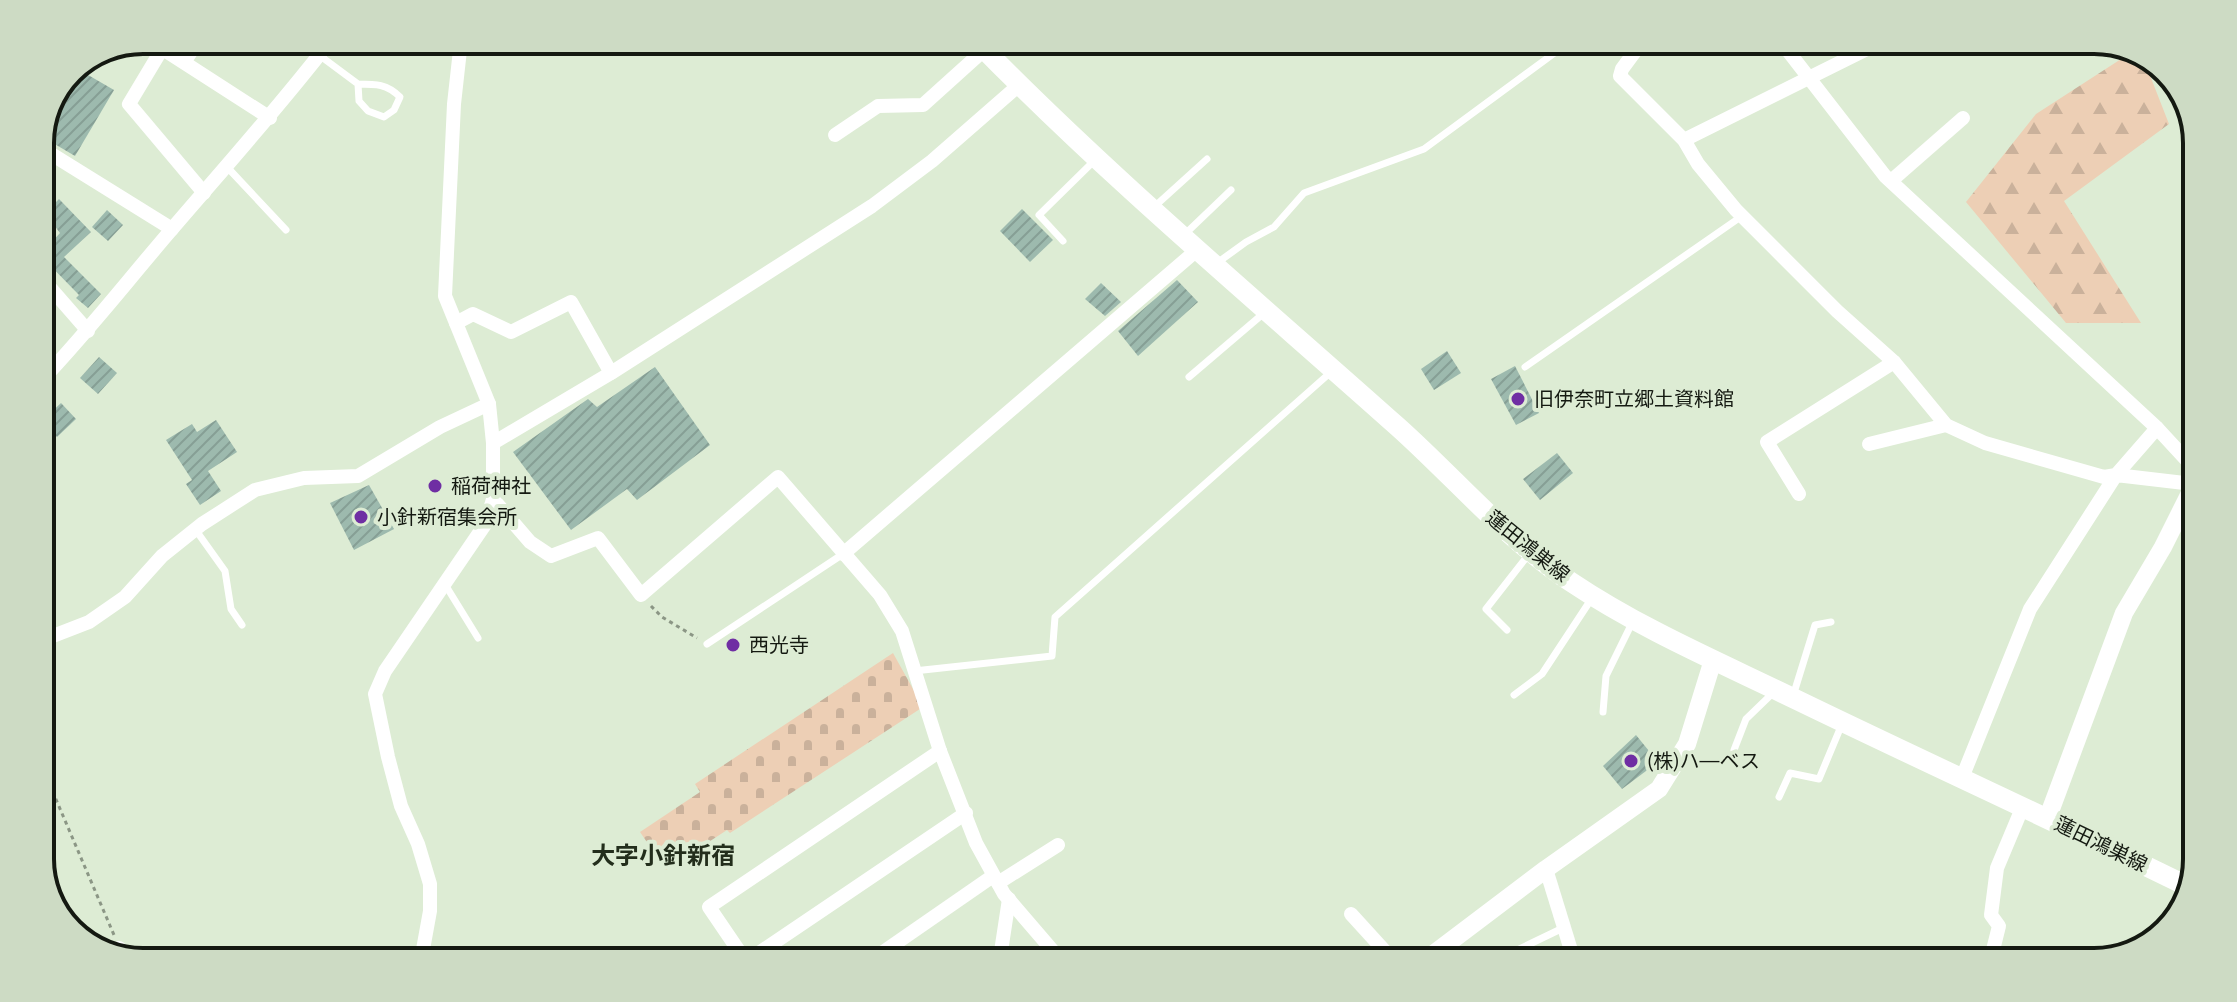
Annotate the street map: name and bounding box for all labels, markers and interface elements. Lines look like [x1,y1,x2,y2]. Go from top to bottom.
place label: 旧伊奈町立郷土資料館 [1534,387,1734,410]
marker: 旧伊奈町立郷土資料館 [1509,390,1527,408]
place label: 稲荷神社 [451,474,531,497]
marker: 稲荷神社 [426,477,444,495]
place label: 小針新宿集会所 [377,505,517,528]
street label: 蓮田鴻巣線 [1482,505,1574,586]
marker: 小針新宿集会所 [352,508,370,526]
place label: 西光寺 [749,633,809,656]
marker: 西光寺 [724,636,742,654]
place label: (株)ハ―ベス [1647,749,1760,772]
marker: (株)ハ―ベス [1622,752,1640,770]
street label: 蓮田鴻巣線 [2051,811,2151,876]
district label: 大字小針新宿 [591,842,735,869]

